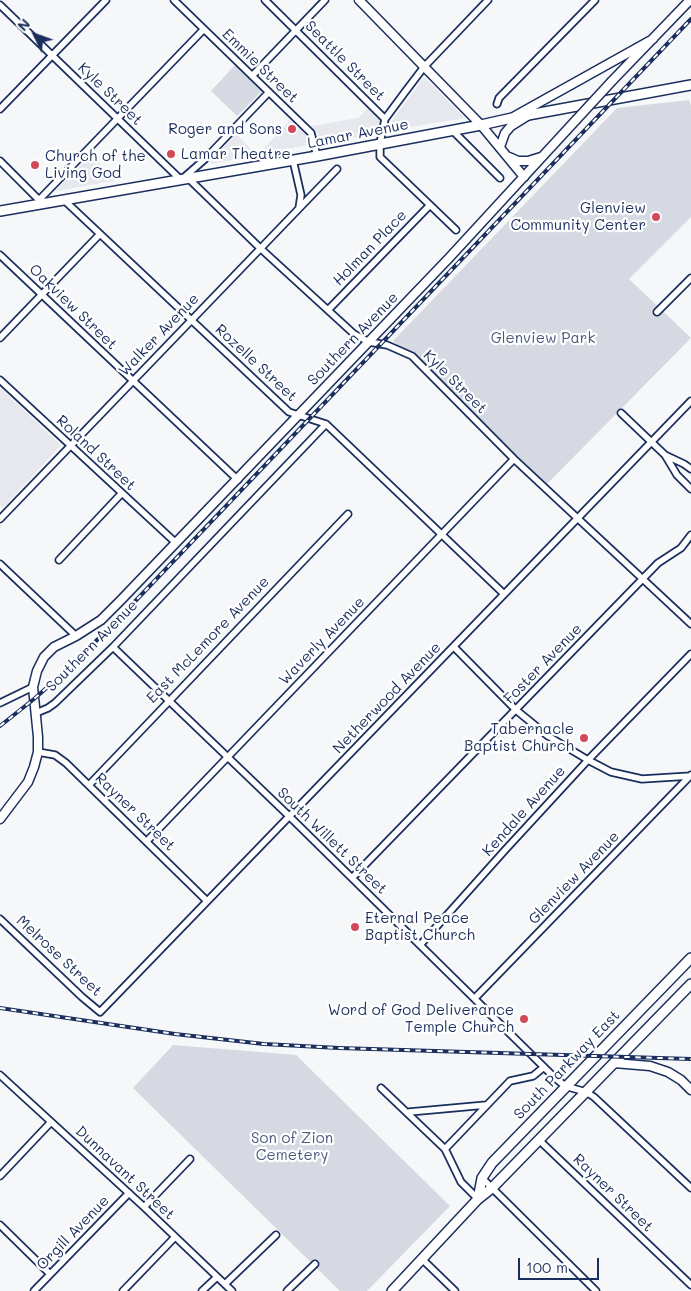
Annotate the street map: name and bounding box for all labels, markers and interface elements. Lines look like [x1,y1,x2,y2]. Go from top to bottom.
north arrow [10,10,60,60]
text: N [13,14,34,35]
street label: Seattle Street [301,17,389,105]
street label: Emmie Street [218,25,302,107]
street label: Kyle Street [74,59,146,129]
street label: Lamar Avenue [306,115,410,153]
place label: Roger and Sons [168,120,282,138]
marker: Roger and Sons [286,123,298,135]
place label: Lamar Theatre [181,145,291,163]
place label: Church of the Living God [45,147,146,182]
marker: Lamar Theatre [165,148,177,160]
marker: Church of the Living God [29,159,41,171]
place label: Glenview Community Center [510,199,646,234]
street label: Holman Place [329,206,411,290]
marker: Glenview Community Center [650,211,662,223]
street label: Oakview Street [25,261,121,353]
street label: Southern Avenue [304,289,402,389]
street label: Walker Avenue [115,290,203,380]
street label: Rozelle Street [211,320,301,406]
park label: Glenview Park [491,329,595,347]
street label: Kyle Street [419,346,491,418]
street label: Roland Street [53,412,139,494]
street label: East McLemore Avenue [143,573,273,707]
street label: Waverly Avenue [275,593,369,689]
street label: Southern Avenue [42,596,142,696]
street label: Foster Avenue [500,620,586,708]
street label: Netherwood Avenue [329,639,445,757]
place label: Tabernacle Baptist Church [464,720,574,755]
marker: Tabernacle Baptist Church [578,732,590,744]
street label: Kendale Avenue [479,762,569,860]
street label: Rayner Street [91,769,179,855]
street label: South Willett Street [273,784,391,898]
street label: Glenview Avenue [525,828,623,928]
place label: Eternal Peace Baptist Church [365,909,475,944]
street label: Melrose Street [12,912,106,1000]
marker: Eternal Peace Baptist Church [349,921,361,933]
place label: Word of God Deliverance Temple Church [328,1001,514,1036]
street label: South Parkway East [510,1007,624,1123]
marker: Word of God Deliverance Temple Church [518,1013,530,1025]
street label: Dunnavant Street [72,1122,178,1224]
park label: Son of Zion Cemetery [251,1129,333,1164]
street label: Rayner Street [569,1150,657,1236]
street label: Orgill Avenue [33,1192,113,1274]
scale bar [521,1248,602,1280]
text: 100 m [526,1257,568,1277]

